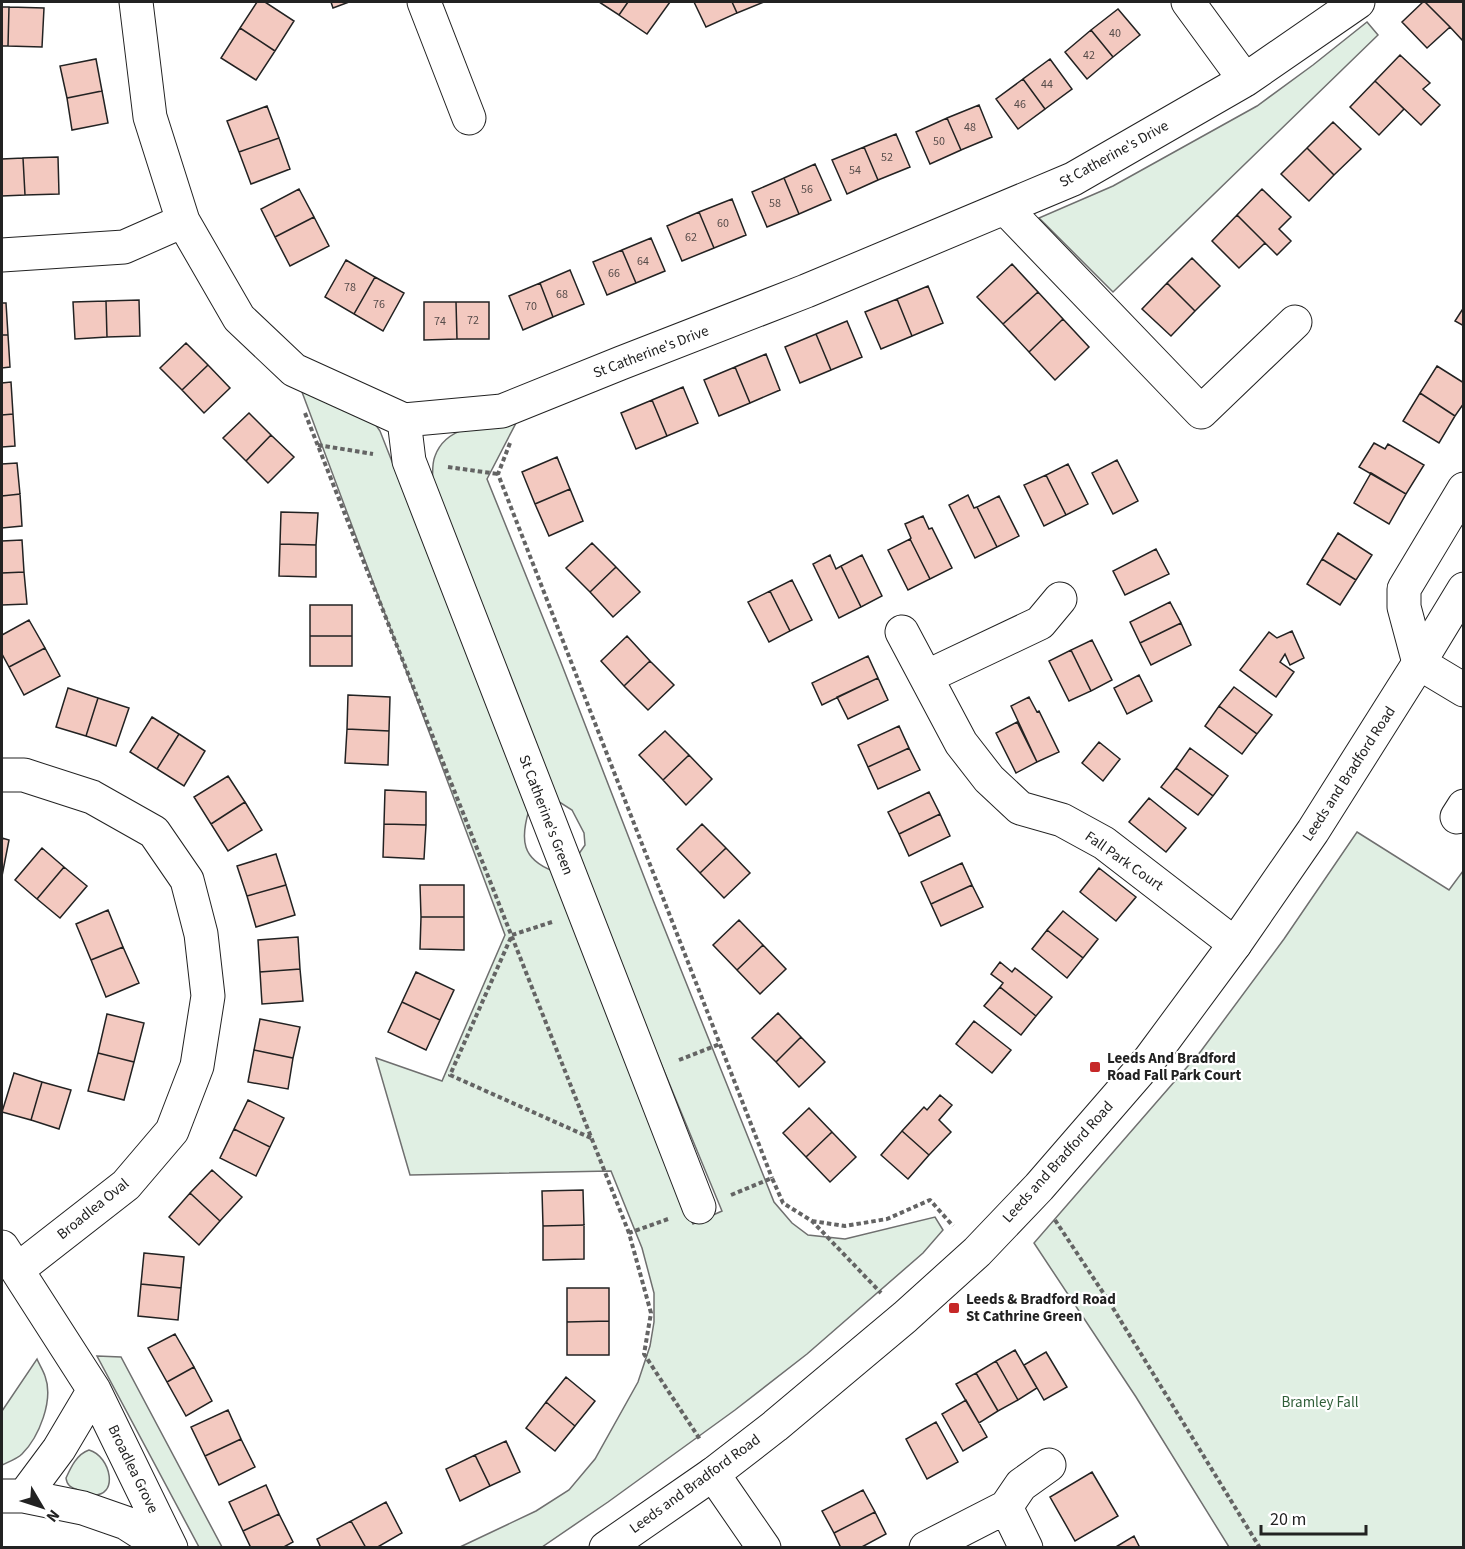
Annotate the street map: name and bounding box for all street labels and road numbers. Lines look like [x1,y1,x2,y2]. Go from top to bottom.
street label: St Catherine's Drive [1056,115,1172,193]
street label: St Catherine's Drive [590,320,712,384]
street label: Leeds and Bradford Road [1297,702,1401,846]
street label: St Catherine's Green [513,752,579,878]
street label: Fall Park Court [1081,826,1167,896]
street label: Leeds and Bradford Road [998,1097,1118,1227]
street label: Broadlea Oval [52,1173,134,1245]
street label: Broadlea Grove [103,1421,163,1517]
street label: Leeds and Bradford Road [625,1429,765,1539]

